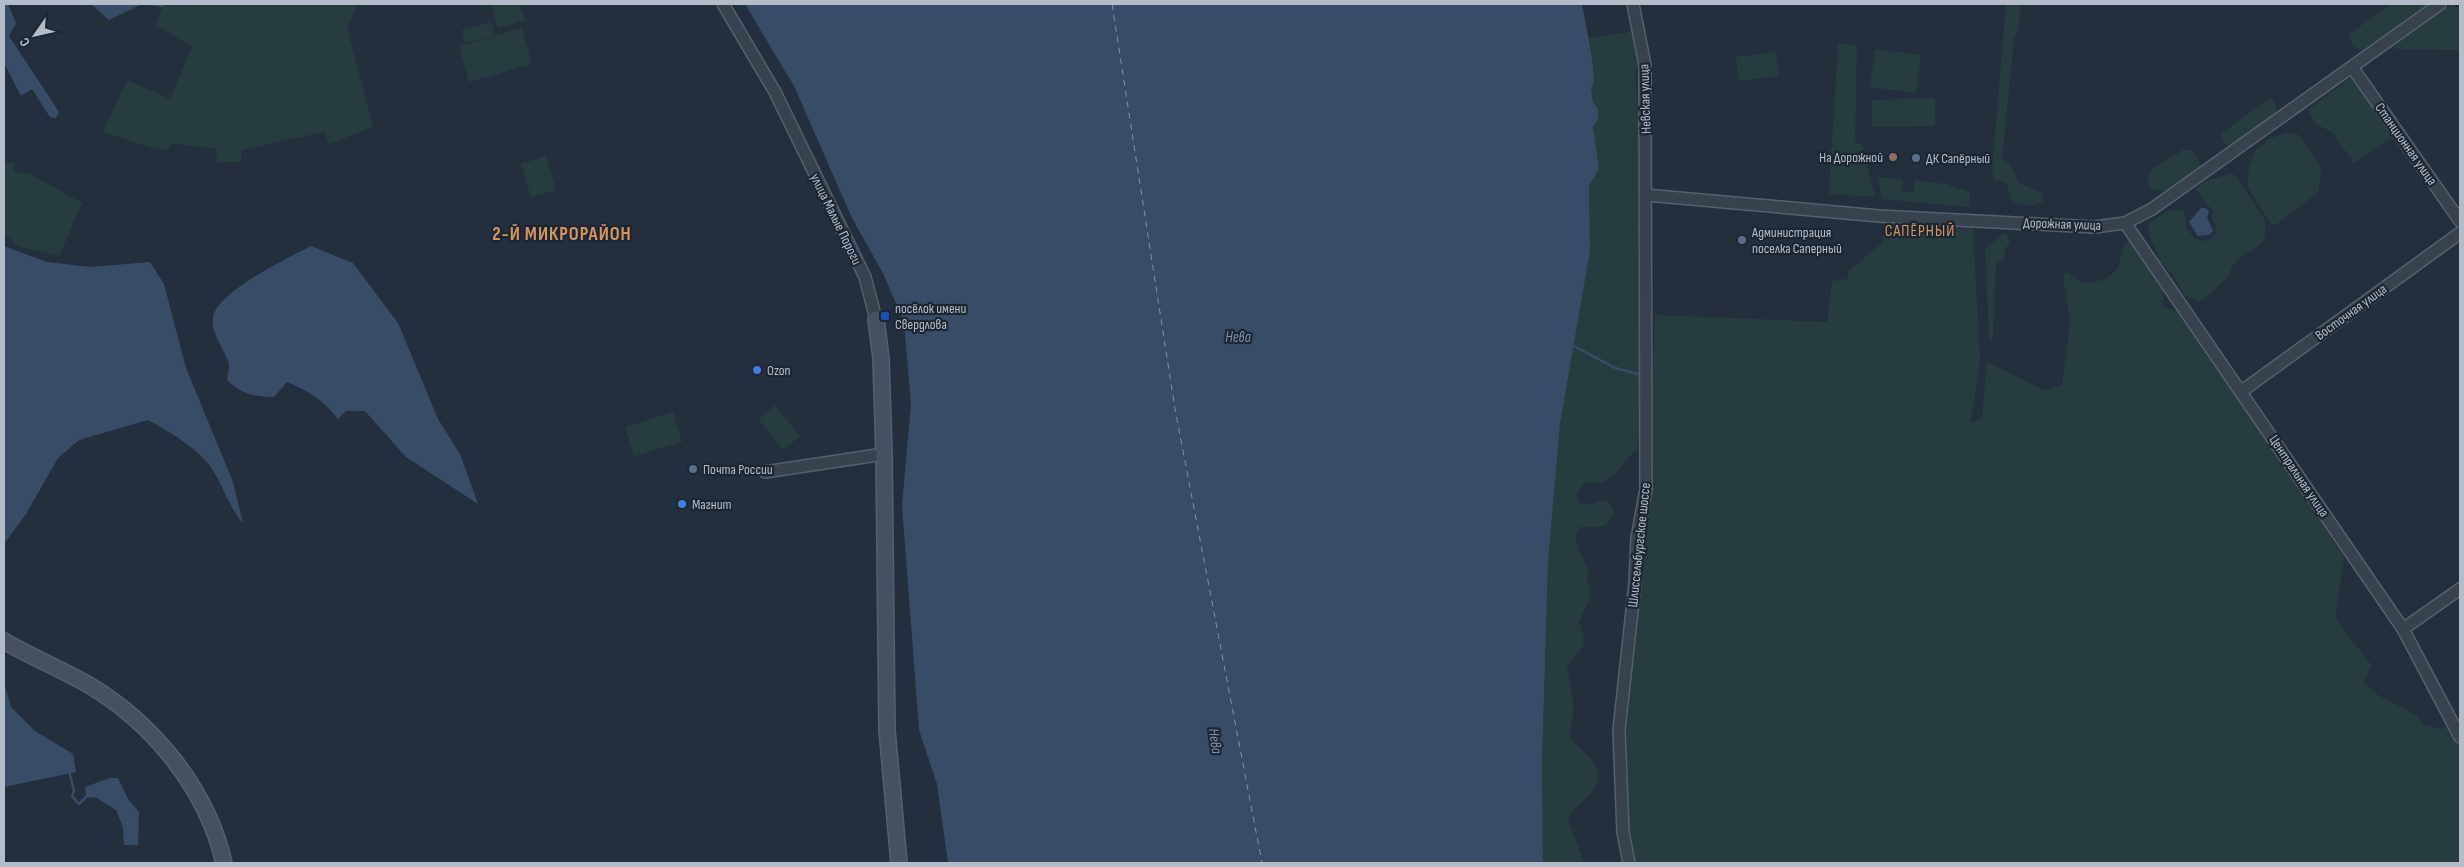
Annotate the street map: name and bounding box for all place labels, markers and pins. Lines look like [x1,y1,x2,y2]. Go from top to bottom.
place label: На Дорожной [1819,149,1883,166]
place label: ДК Сапёрный [1926,150,1990,167]
marker: На Дорожной [1887,151,1899,163]
marker: ДК Сапёрный [1910,152,1922,164]
place label: Администрация поселка Саперный [1751,224,1842,257]
marker: Администрация поселка Саперный [1736,234,1748,246]
place label: посёлок имени Свердлова [895,300,966,333]
marker: посёлок имени Свердлова [879,310,891,322]
place label: Ozon [767,362,791,379]
marker: Ozon [751,364,763,376]
place label: Почта России [703,461,773,478]
marker: Почта России [687,463,699,475]
place label: Магнит [692,496,732,513]
marker: Магнит [676,498,688,510]

